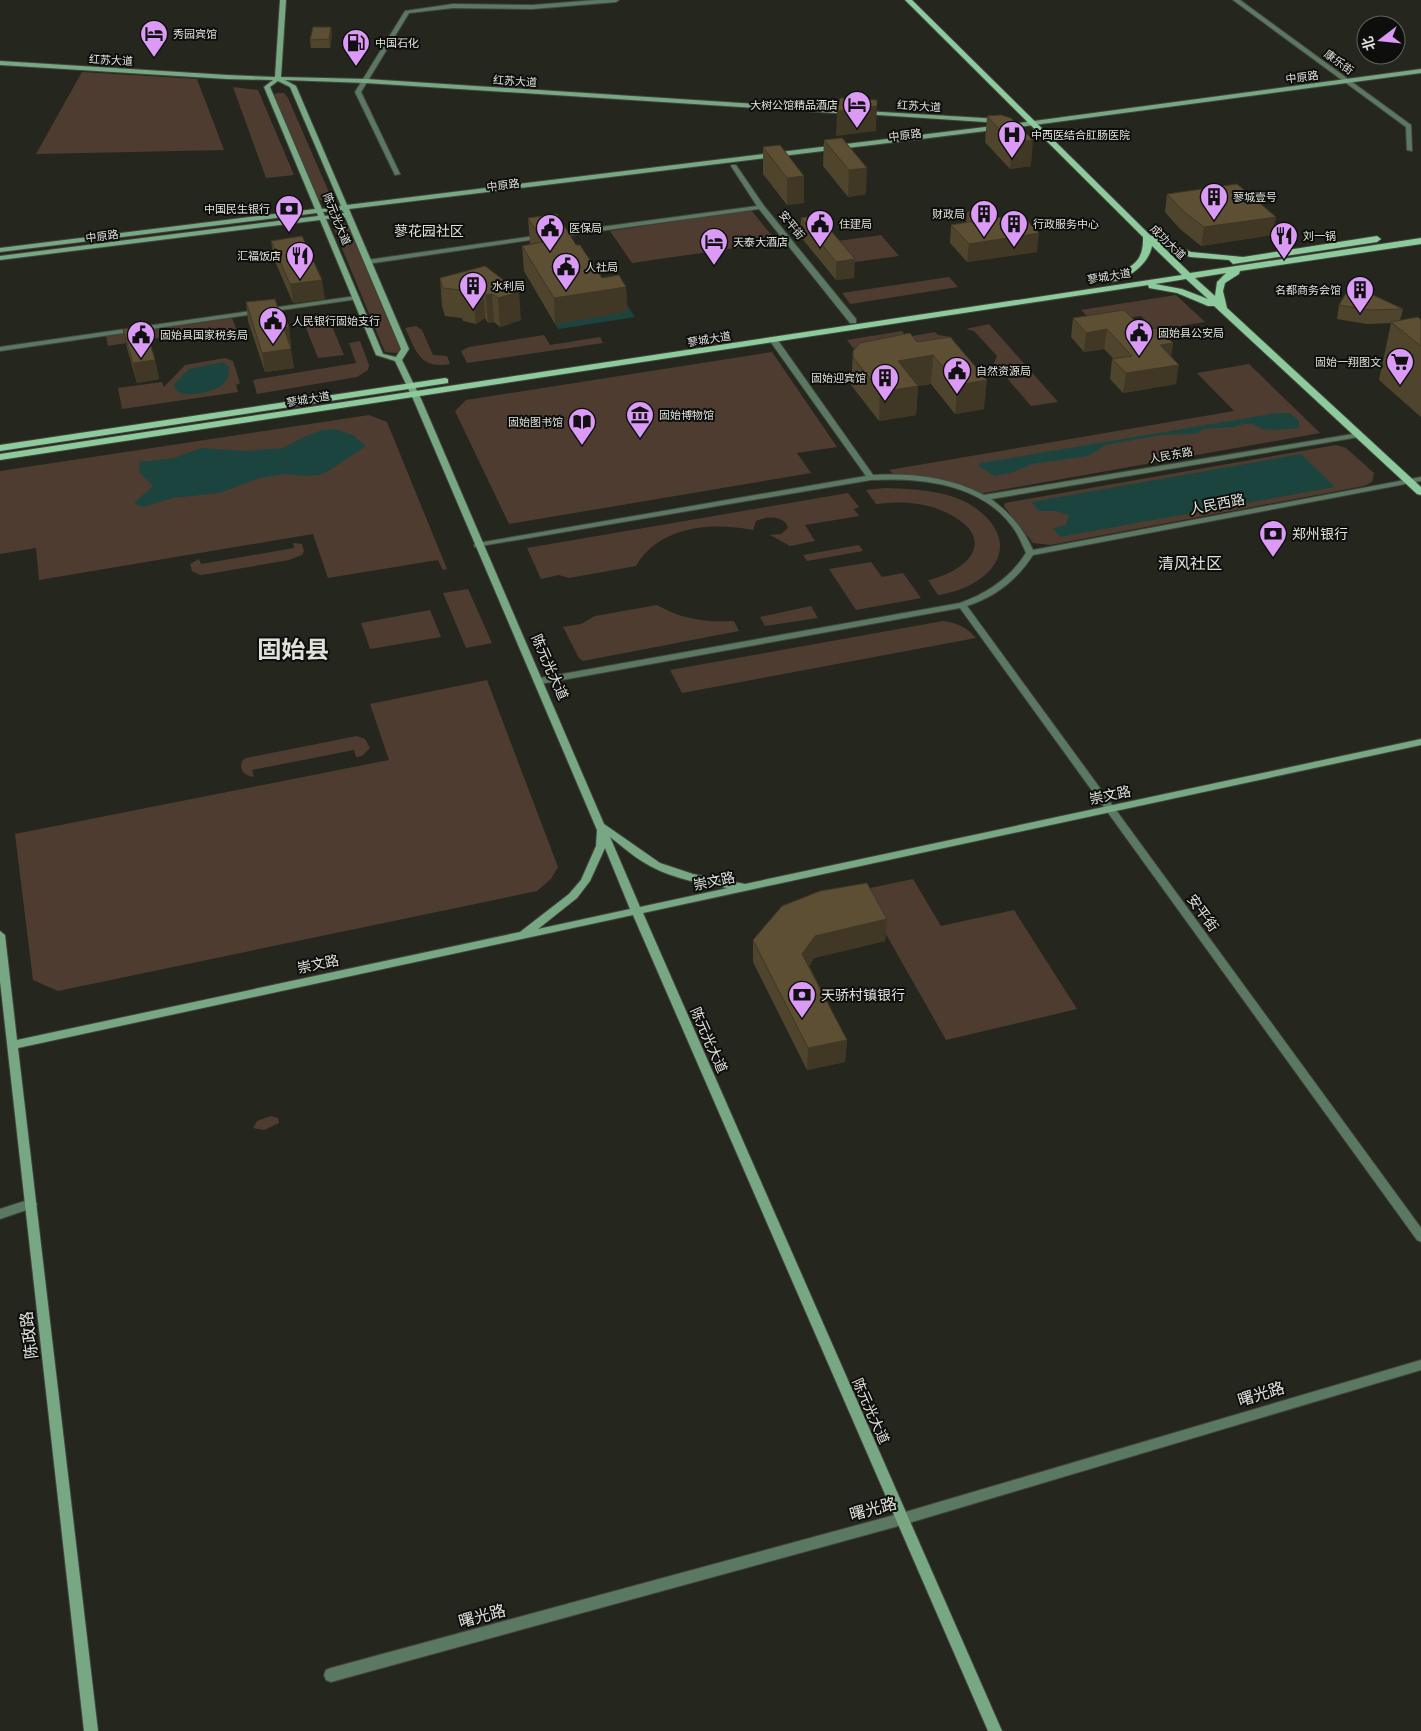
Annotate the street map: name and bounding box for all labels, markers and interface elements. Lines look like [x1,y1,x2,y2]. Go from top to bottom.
north arrow [1356,15,1406,65]
hotel icon: 秀园宾馆 [139,19,169,58]
place label: 秀园宾馆 [173,26,217,42]
fuel station icon: 中国石化 [341,28,371,67]
text: 北 [1357,34,1380,53]
place label: 中国石化 [375,35,419,51]
street label: 康乐街 [1321,46,1357,78]
street label: 红苏大道 [89,51,133,69]
street label: 中原路 [1285,67,1319,87]
street label: 红苏大道 [492,71,538,91]
hotel icon: 大树公馆精品酒店 [842,90,872,129]
street label: 红苏大道 [896,96,942,116]
place label: 大树公馆精品酒店 [750,97,838,113]
hospital icon: 中西医结合肛肠医院 [997,120,1027,159]
street label: 中原路 [888,125,922,145]
place label: 中西医结合肛肠医院 [1031,127,1130,143]
street label: 中原路 [486,175,520,195]
building icon: 蓼城壹号 [1199,182,1229,221]
place label: 蓼城壹号 [1233,189,1277,205]
street label: 陈元光大道 [319,191,355,247]
bank icon: 中国民生银行 [274,194,304,233]
building icon: 财政局 [969,199,999,238]
place label: 中国民生银行 [204,201,270,217]
place label: 财政局 [932,206,965,222]
street label: 安平街 [775,207,809,243]
public building icon: 住建局 [805,209,835,248]
building icon: 行政服务中心 [999,209,1029,248]
public building icon: 医保局 [535,213,565,252]
place label: 住建局 [839,216,872,232]
place label: 行政服务中心 [1033,216,1099,232]
place label: 医保局 [569,220,602,236]
district label: 蓼花园社区 [394,221,464,241]
street label: 成功大道 [1147,221,1189,263]
restaurant icon: 刘一锅 [1269,221,1299,260]
street label: 中原路 [85,226,119,246]
hotel icon: 天泰大酒店 [699,227,729,266]
place label: 刘一锅 [1303,228,1336,244]
place label: 天泰大酒店 [733,234,788,250]
restaurant icon: 汇福饭店 [285,241,315,280]
place label: 汇福饭店 [237,248,281,264]
public building icon: 人社局 [551,252,581,291]
place label: 人社局 [585,259,618,275]
street label: 蓼城大道 [1086,265,1132,287]
building icon: 水利局 [458,271,488,310]
building icon: 名都商务会馆 [1345,275,1375,314]
place label: 水利局 [492,278,525,294]
place label: 名都商务会馆 [1275,282,1341,298]
public building icon: 人民银行固始支行 [258,306,288,345]
place label: 人民银行固始支行 [292,313,380,329]
public building icon: 固始县公安局 [1124,318,1154,357]
public building icon: 固始县国家税务局 [126,320,156,359]
place label: 固始县公安局 [1158,325,1224,341]
place label: 固始县国家税务局 [160,327,248,343]
street label: 蓼城大道 [686,328,732,350]
supermarket icon: 固始一翔图文 [1385,347,1415,386]
place label: 固始一翔图文 [1315,354,1381,370]
public building icon: 自然资源局 [942,356,972,395]
building icon: 固始迎宾馆 [870,363,900,402]
place label: 自然资源局 [976,363,1031,379]
place label: 固始迎宾馆 [811,370,866,386]
street label: 蓼城大道 [285,388,331,410]
museum icon: 固始博物馆 [625,400,655,439]
library icon: 固始图书馆 [567,407,597,446]
place label: 固始博物馆 [659,407,714,423]
place label: 固始图书馆 [508,414,563,430]
street label: 人民东路 [1148,443,1194,467]
street label: 人民西路 [1188,489,1246,519]
bank icon: 郑州银行 [1258,519,1288,558]
place label: 郑州银行 [1292,524,1348,544]
district label: 清风社区 [1158,552,1222,575]
street label: 陈元光大道 [527,631,573,703]
district label: 固始县 [257,633,329,666]
street label: 崇文路 [1087,781,1133,809]
street label: 崇文路 [691,867,737,895]
street label: 安平街 [1183,890,1223,936]
street label: 崇文路 [295,950,341,978]
bank icon: 天骄村镇银行 [787,980,817,1019]
place label: 天骄村镇银行 [821,985,905,1005]
street label: 陈元光大道 [686,1004,732,1076]
street label: 陈政路 [15,1310,43,1360]
street label: 陈元光大道 [848,1375,894,1447]
street label: 曙光路 [1235,1376,1287,1412]
street label: 曙光路 [847,1492,899,1526]
street label: 曙光路 [456,1599,508,1633]

